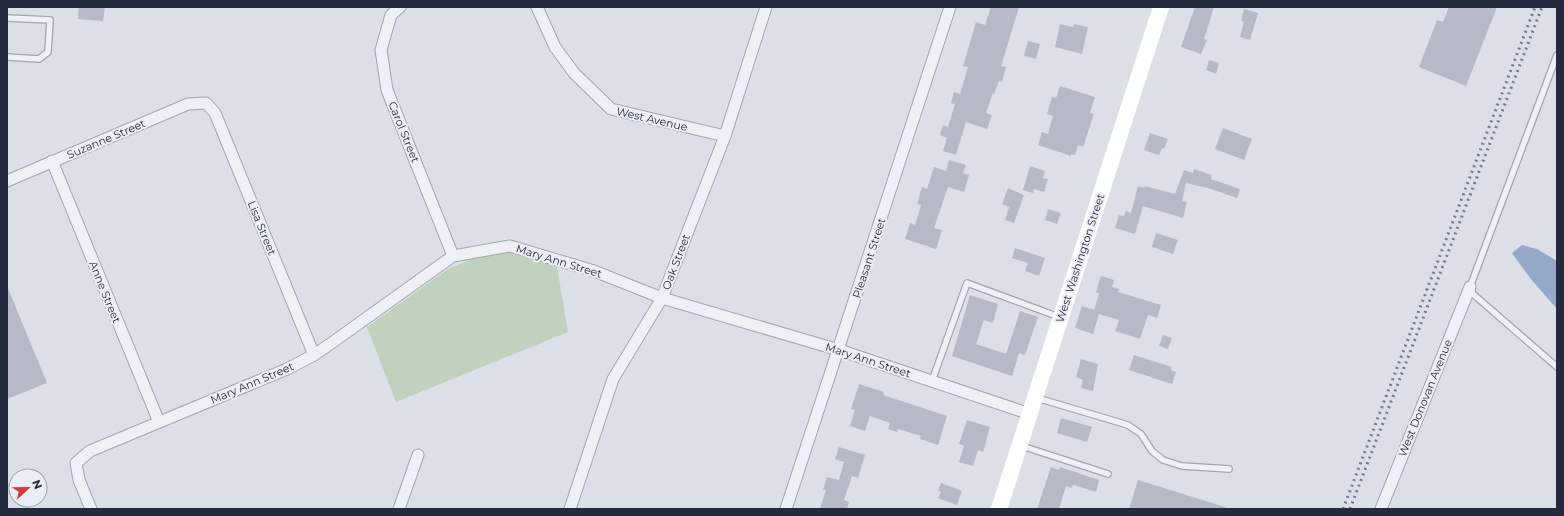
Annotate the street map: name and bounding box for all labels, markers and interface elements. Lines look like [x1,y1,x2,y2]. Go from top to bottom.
street label: Carol Street [385,99,423,165]
street label: West Avenue [615,104,689,134]
street label: Suzanne Street [65,116,148,162]
street label: West Washington Street [1053,191,1108,324]
street label: Lisa Street [245,199,279,258]
street label: Pleasant Street [849,216,889,300]
street label: Oak Street [659,232,693,292]
street label: Mary Ann Street [514,241,604,281]
street label: Anne Street [86,259,124,325]
street label: West Donovan Avenue [1395,337,1455,459]
street label: Mary Ann Street [823,340,913,381]
street label: Mary Ann Street [208,359,296,407]
north arrow [8,468,48,508]
text: N [29,478,45,491]

